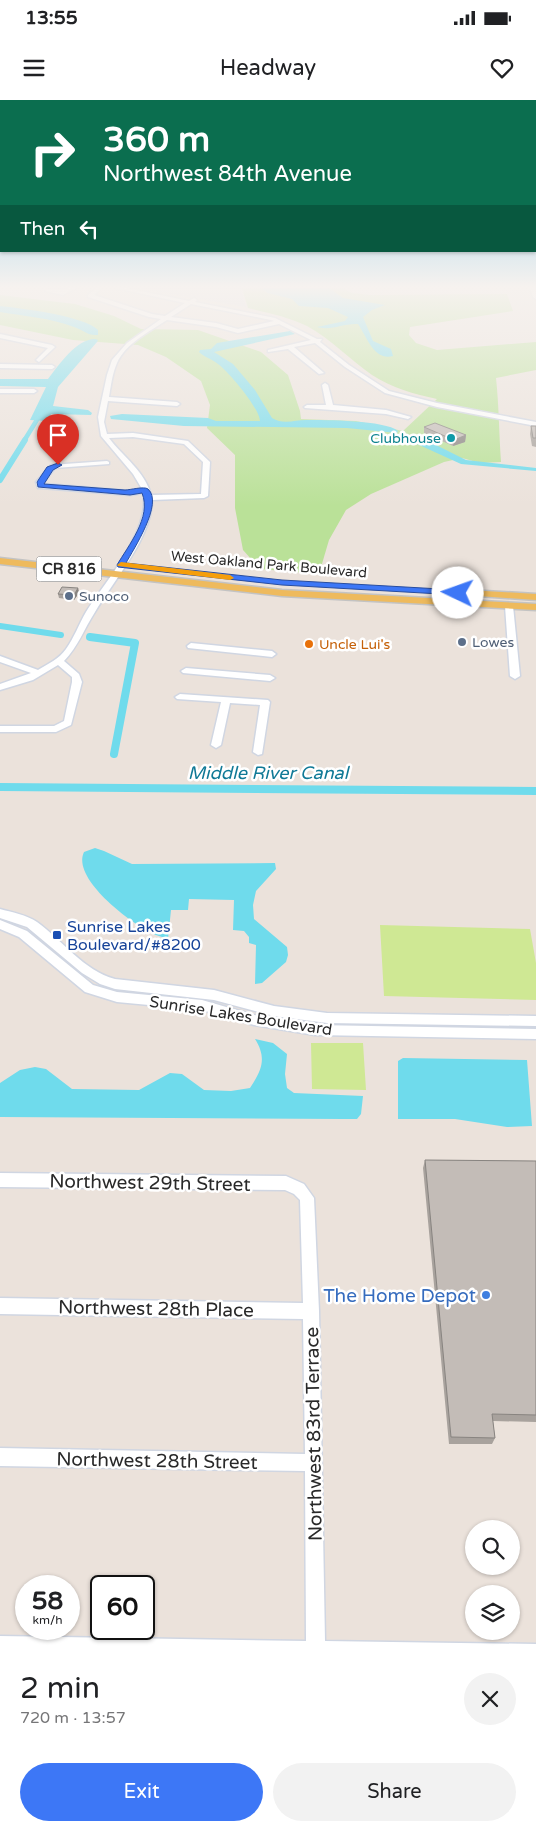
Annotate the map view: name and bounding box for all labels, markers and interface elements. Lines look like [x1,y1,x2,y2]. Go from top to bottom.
text: 13:55 [25,7,78,29]
icon: menu [20,54,48,82]
icon: heart [488,54,516,82]
text: Headway [220,55,316,81]
text: 360 m [103,119,210,161]
icon: right [20,120,85,185]
text: Northwest 84th Avenue [103,161,352,187]
icon: left [75,215,103,243]
text: Then [20,218,65,240]
pin [37,414,79,465]
icon: arrive [44,421,72,449]
place label: Clubhouse [370,430,441,447]
marker: Clubhouse [445,432,457,444]
street label: West Oakland Park Boulevard [170,547,368,582]
road number: CR 816 [36,556,102,582]
position arrow [431,566,483,618]
place label: Sunoco [79,588,129,605]
marker: Sunoco [63,590,75,602]
place label: Lowes [472,634,514,651]
place label: Uncle Lui's [319,636,391,653]
marker: Lowes [456,636,468,648]
marker: Uncle Lui's [303,638,315,650]
water label: Middle River Canal [188,762,351,784]
place label: Sunrise Lakes Boulevard/#8200 [67,917,201,955]
marker: Sunrise Lakes Boulevard/#8200 [51,929,63,941]
street label: Sunrise Lakes Boulevard [148,992,334,1040]
street label: Northwest 29th Street [49,1170,251,1196]
place label: The Home Depot [323,1285,476,1307]
marker: The Home Depot [480,1289,492,1301]
street label: Northwest 28th Place [58,1296,254,1322]
street label: Northwest 83rd Terrace [301,1327,327,1541]
street label: Northwest 28th Street [56,1448,258,1474]
map controls [465,1520,520,1640]
button: search [465,1520,520,1575]
speed limit sign: 60 [90,1575,155,1640]
button: layers [465,1585,520,1640]
text: 58 [32,1586,63,1616]
text: km/h [32,1613,63,1627]
text: 2 min [20,1670,100,1707]
button: close [464,1673,516,1725]
text: 720 m · 13:57 [20,1708,126,1728]
button: Exit [20,1763,263,1821]
button: Share [273,1763,516,1821]

